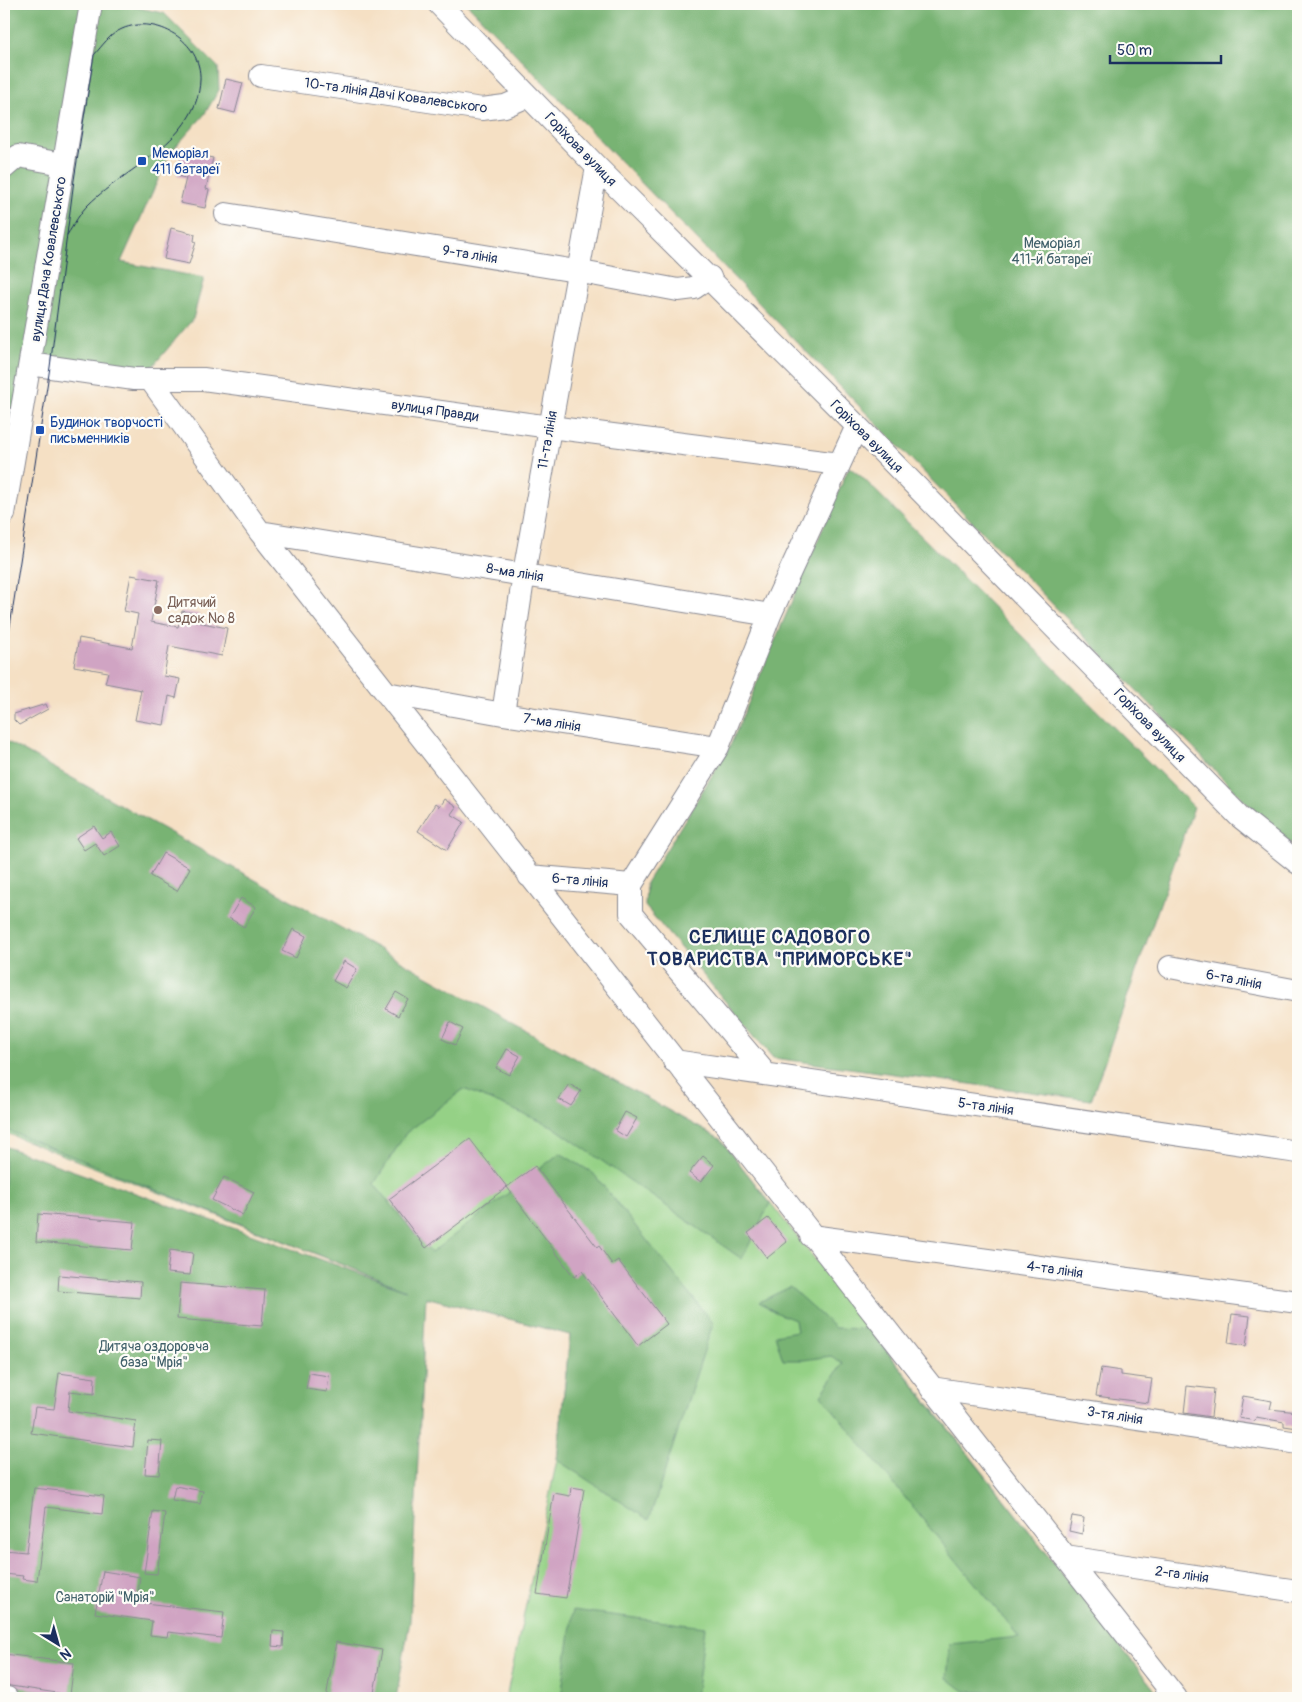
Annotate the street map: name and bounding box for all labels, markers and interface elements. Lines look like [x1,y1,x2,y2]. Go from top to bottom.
scale bar [1110,32,1221,64]
text: 50 m [1117,41,1152,60]
street label: 10-та лінія Дачі Ковалевського [303,74,489,117]
street label: Горіхова вулиця [541,109,620,190]
place label: Меморіал 411 батареї [152,145,220,178]
marker: Меморіал 411 батареї [136,155,148,167]
street label: вулиця Дача Ковалевського [27,175,70,343]
park label: Меморіал 411-й батареї [1011,235,1093,268]
street label: 9-та лінія [441,242,499,267]
street label: вулиця Правди [390,396,480,425]
street label: Горіхова вулиця [827,396,907,476]
street label: 11-та лінія [534,409,561,471]
place label: Будинок творчості письменників [50,414,163,447]
marker: Будинок творчості письменників [34,424,46,436]
street label: 8-ма лінія [485,560,545,585]
place label: Дитячий садок № 8 [167,594,235,627]
marker: Дитячий садок № 8 [152,604,164,616]
street label: Горіхова вулиця [1110,685,1189,766]
street label: 7-ма лінія [522,710,582,735]
street label: 6-та лінія [551,870,609,891]
district label: СЕЛИЩЕ САДОВОГО ТОВАРИСТВА "ПРИМОРСЬКЕ" [646,925,913,971]
street label: 6-та лінія [1205,966,1263,993]
street label: 5-та лінія [957,1094,1015,1119]
street label: 4-та лінія [1026,1257,1084,1282]
park label: Дитяча оздоровча база "Мрія" [98,1338,209,1371]
street label: 3-тя лінія [1086,1403,1144,1428]
street label: 2-га лінія [1154,1562,1210,1587]
park label: Санаторій "Мрія" [55,1589,155,1606]
north arrow [32,1620,82,1670]
text: N [57,1644,74,1664]

